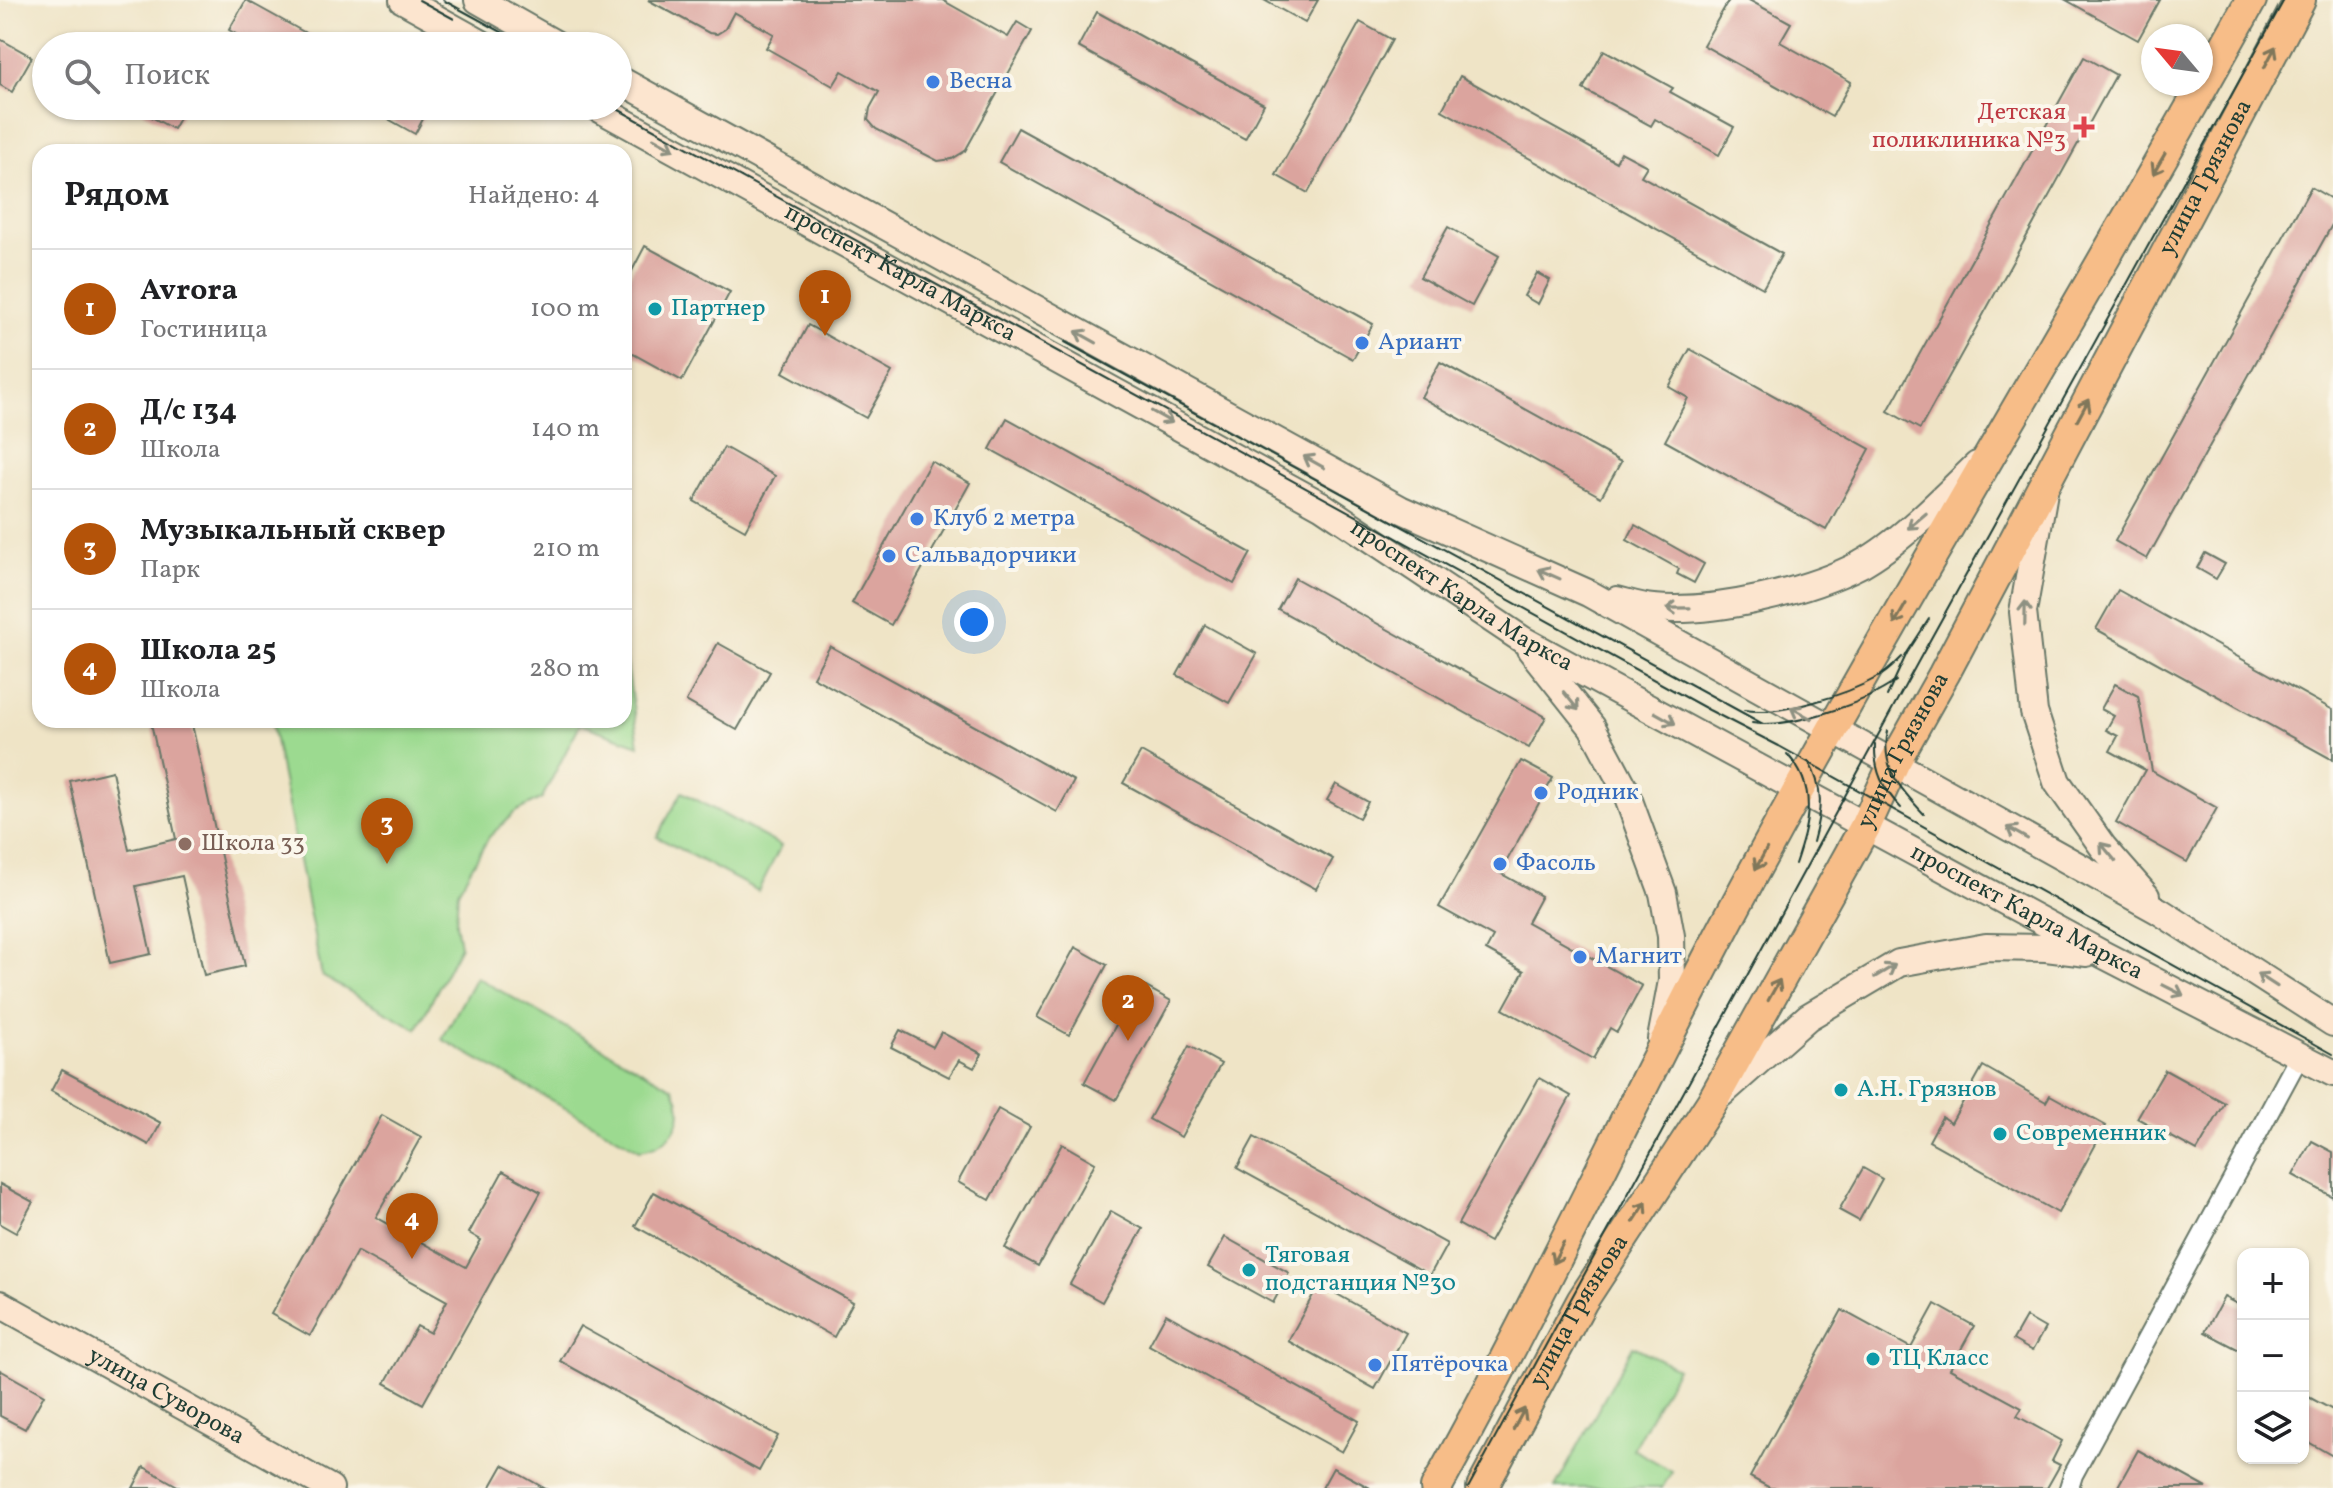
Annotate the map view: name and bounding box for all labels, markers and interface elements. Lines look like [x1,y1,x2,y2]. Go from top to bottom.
north arrow [2141,24,2213,96]
search box [32,32,632,120]
one-way arrow [2263,45,2279,69]
icon: search [60,54,104,98]
text: Поиск [124,55,210,97]
place label: Весна [949,65,1013,99]
marker: Весна [924,73,942,91]
street label: улица Грязнова [2151,94,2261,262]
place label: Детская поликлиника №3 [1872,96,2066,158]
marker: Детская поликлиника №3 [2073,116,2095,138]
one-way arrow [651,136,675,152]
one-way arrow [2151,152,2167,175]
text: Рядом [64,173,169,220]
text: Найдено: 4 [468,178,600,214]
street label: проспект Карла Маркса [778,196,1022,351]
text: Avrora [140,270,238,312]
pin: 1 [799,270,851,336]
text: 1 [85,291,95,327]
text: 100 m [530,291,600,327]
place label: Партнер [671,292,765,326]
marker: Партнер [646,300,664,318]
text: Гостиница [140,312,268,348]
place label: Ариант [1378,326,1462,360]
one-way arrow [1075,328,1099,344]
marker: Ариант [1353,334,1371,352]
text: Д/с 134 [140,390,237,432]
one-way arrow [2075,399,2091,423]
one-way arrow [1149,410,1173,425]
text: 2 [83,411,97,447]
text: 140 m [531,411,600,447]
text: Школа [140,432,221,468]
one-way arrow [1303,453,1327,469]
place label: Клуб 2 метра [933,502,1076,536]
text: Музыкальный сквер [140,510,446,552]
marker: Клуб 2 метра [908,510,926,528]
street label: проспект Карла Маркса [1343,512,1579,681]
one-way arrow [1908,512,1928,530]
text: 3 [83,531,97,567]
text: 210 m [532,531,600,567]
place label: Сальвадорчики [905,539,1077,573]
marker: Сальвадорчики [880,547,898,565]
text: Парк [140,552,200,588]
one-way arrow [1537,566,1561,581]
one-way arrow [1665,600,1692,616]
one-way arrow [2018,600,2033,627]
your location [954,602,994,642]
one-way arrow [1892,602,1908,625]
text: Школа 25 [140,630,276,672]
text: 4 [82,651,98,687]
text: 280 m [529,651,600,687]
street label: улица Грязнова [1849,666,1958,835]
text: Школа [140,672,221,708]
one-way arrow [1563,690,1580,711]
one-way arrow [1790,704,1813,720]
one-way arrow [1652,711,1676,727]
place label: Родник [1557,776,1639,810]
marker: Родник [1532,784,1550,802]
pin: 3 [361,798,413,864]
one-way arrow [2006,825,2030,840]
place label: Школа 33 [201,827,305,861]
marker: Школа 33 [176,835,194,853]
street label: проспект Карла Маркса [1904,836,2149,989]
one-way arrow [2099,843,2117,863]
one-way arrow [1752,846,1768,870]
place label: Фасоль [1516,847,1596,881]
marker: Фасоль [1491,855,1509,873]
place label: Магнит [1596,940,1682,974]
marker: Магнит [1571,948,1589,966]
one-way arrow [1873,963,1896,979]
one-way arrow [2257,972,2279,989]
pin: 2 [1102,975,1154,1041]
one-way arrow [1767,978,1782,1002]
one-way arrow [2161,983,2185,999]
place label: А.Н. Грязнов [1857,1073,1997,1107]
marker: А.Н. Грязнов [1832,1081,1850,1099]
place label: Современник [2016,1117,2166,1151]
marker: Современник [1991,1125,2009,1143]
pin: 4 [386,1193,438,1259]
one-way arrow [1632,1201,1648,1224]
street label: улица Грязнова [1522,1228,1638,1394]
place label: Тяговая подстанция №30 [1265,1239,1456,1301]
one-way arrow [1550,1241,1566,1265]
map controls [2237,1248,2309,1464]
button: + [2237,1248,2309,1320]
marker: Тяговая подстанция №30 [1240,1261,1258,1279]
button: − [2237,1320,2309,1392]
street label: улица Суворова [81,1339,251,1454]
place label: ТЦ Класс [1889,1342,1989,1376]
place label: Пятёрочка [1391,1348,1509,1382]
marker: ТЦ Класс [1864,1350,1882,1368]
marker: Пятёрочка [1366,1356,1384,1374]
button: layers [2237,1392,2309,1464]
one-way arrow [1511,1408,1527,1432]

